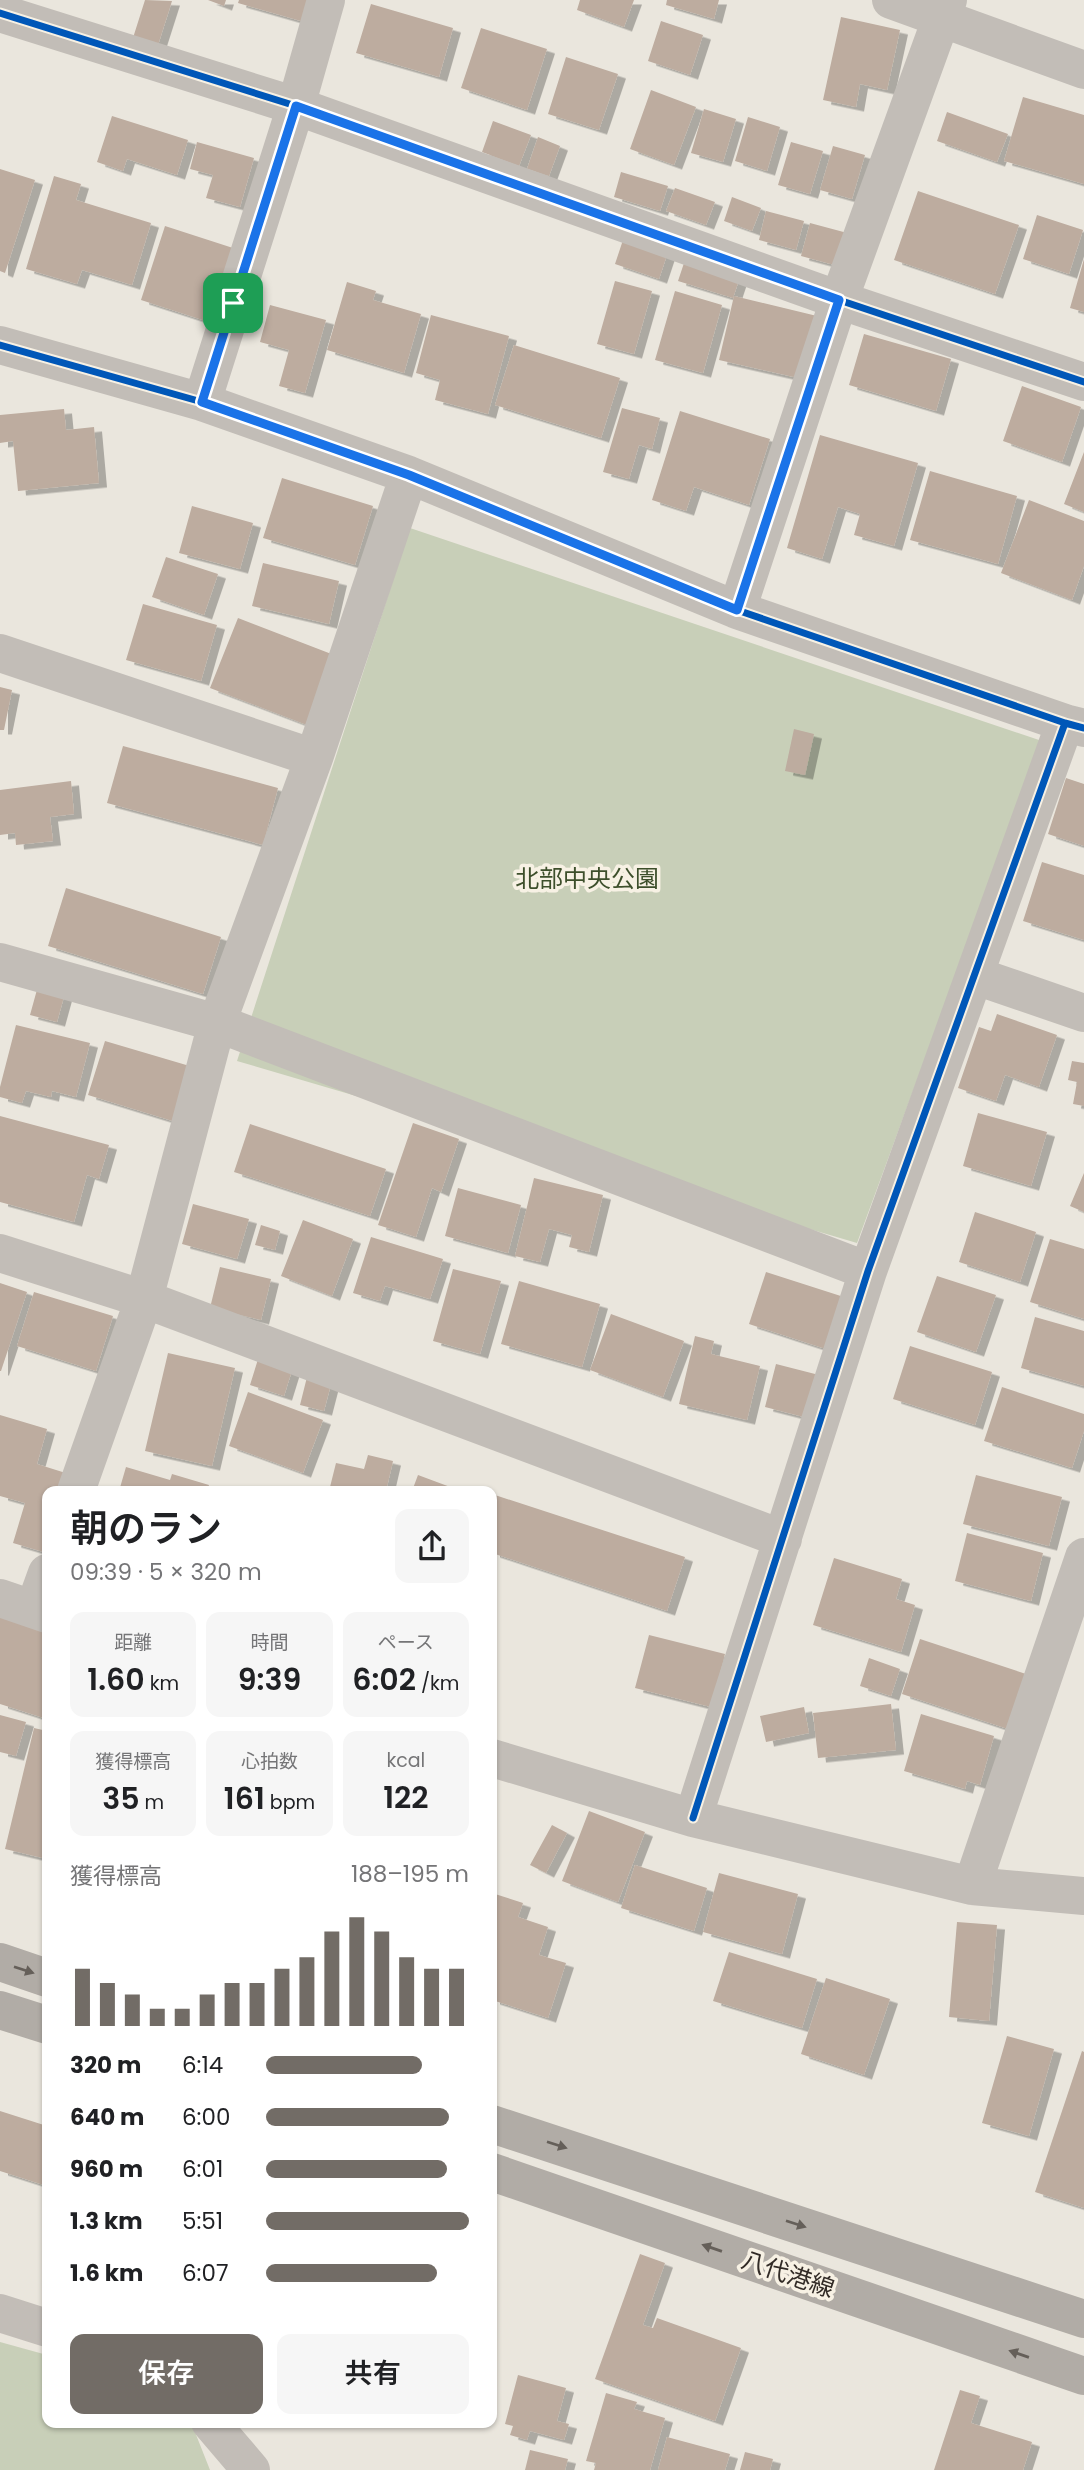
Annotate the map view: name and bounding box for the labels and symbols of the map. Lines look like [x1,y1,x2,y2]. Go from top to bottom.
pin [203,273,263,333]
park label: 北部中央公園 [515,862,659,895]
one-way arrow [13,1965,34,1976]
one-way arrow [546,2140,567,2151]
one-way arrow [786,2219,807,2230]
one-way arrow [701,2242,722,2253]
street label: 八代港線 [737,2243,839,2305]
one-way arrow [1009,2348,1030,2359]

